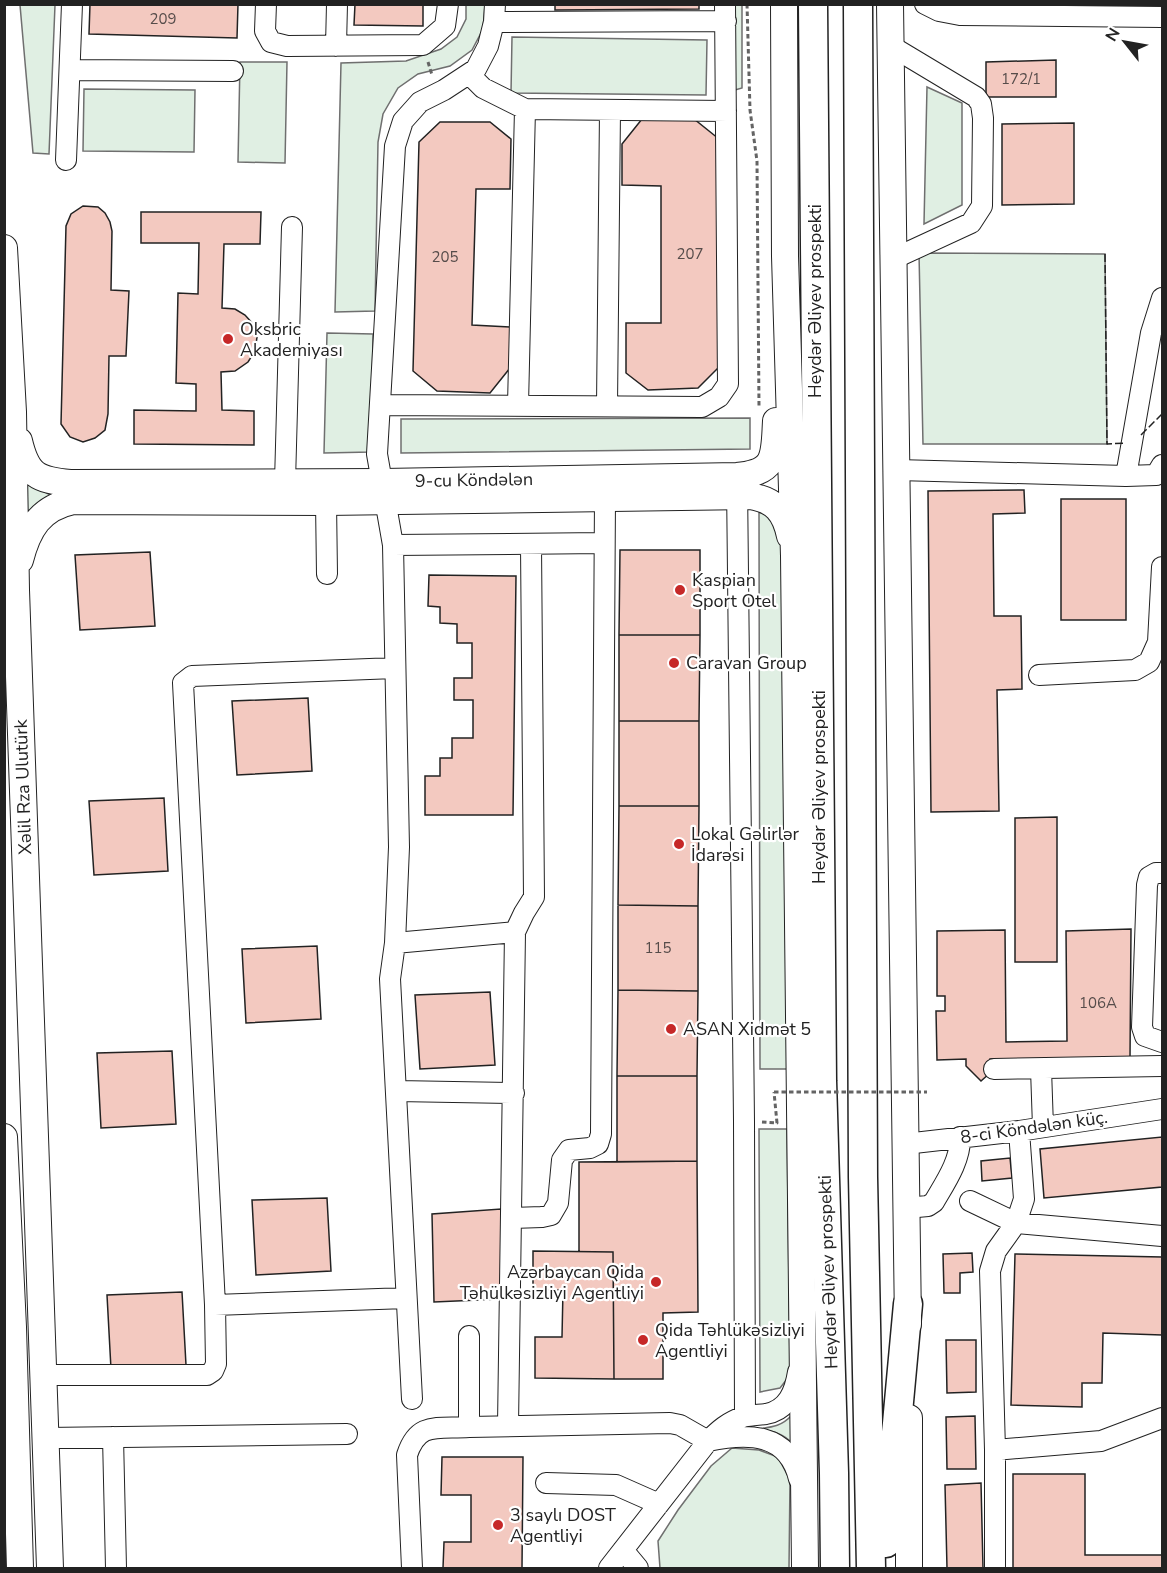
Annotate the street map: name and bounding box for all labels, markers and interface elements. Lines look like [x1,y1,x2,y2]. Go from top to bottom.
house number: 209 [149,9,177,29]
north arrow [1095,12,1155,72]
text: N [1100,24,1126,46]
house number: 172/1 [1001,69,1041,89]
street label: Heydər Əliyev prospekti [803,204,827,398]
house number: 207 [676,244,704,264]
house number: 205 [431,247,459,267]
place label: Oksbric Akademiyası [240,317,343,362]
marker: Oksbric Akademiyası [221,332,235,346]
street label: 9-cu Köndələn [415,467,533,493]
place label: Kaspian Sport Otel [692,568,777,613]
marker: Kaspian Sport Otel [673,583,687,597]
place label: Caravan Group [686,651,807,675]
marker: Caravan Group [667,656,681,670]
street label: Heydər Əliyev prospekti [807,690,831,884]
street label: Xəlil Rza Ulutürk [9,718,37,855]
place label: Lokal Gəlirlər İdarəsi [691,822,800,867]
marker: Lokal Gəlirlər İdarəsi [672,837,686,851]
house number: 115 [644,938,672,958]
house number: 106A [1079,993,1117,1013]
place label: ASAN Xidmət 5 [683,1017,811,1041]
marker: ASAN Xidmət 5 [664,1022,678,1036]
street label: 8-ci Köndələn küç. [959,1105,1109,1149]
street label: Heydər Əliyev prospekti [813,1175,843,1369]
place label: Azərbaycan Qida Təhülkəsizliyi Agentliyi [460,1260,644,1305]
marker: Azərbaycan Qida Təhülkəsizliyi Agentliyi [649,1275,663,1289]
place label: Qida Təhlükəsizliyi Agentliyi [655,1318,805,1363]
marker: Qida Təhlükəsizliyi Agentliyi [636,1333,650,1347]
place label: 3 saylı DOST Agentliyi [510,1503,616,1548]
marker: 3 saylı DOST Agentliyi [491,1518,505,1532]

